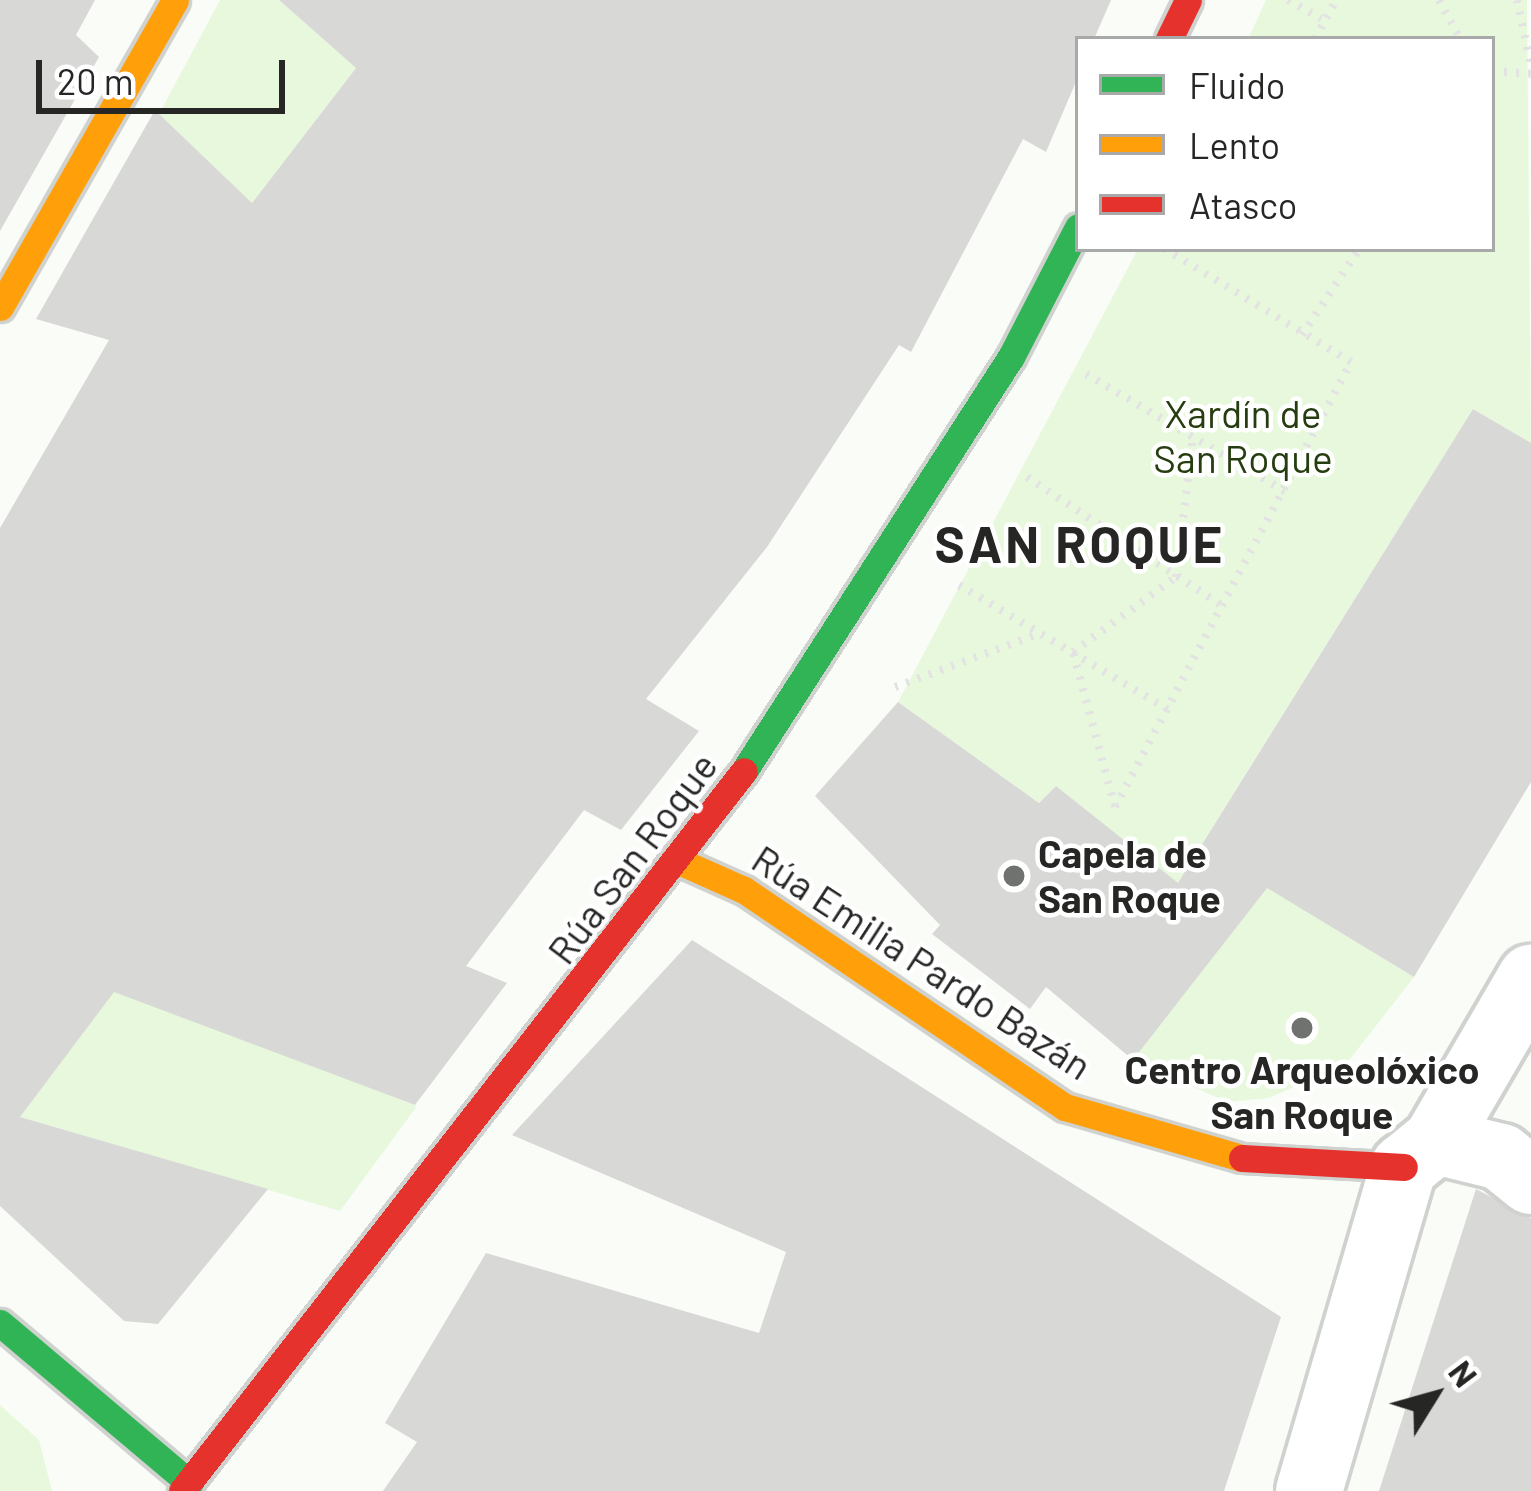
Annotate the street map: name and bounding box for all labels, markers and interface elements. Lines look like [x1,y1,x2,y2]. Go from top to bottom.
scale bar [42,36,291,110]
legend [1075,36,1495,252]
text: 20 m [57,59,134,102]
text: Fluido [1189,63,1285,106]
text: Lento [1189,123,1280,166]
text: Atasco [1189,183,1297,226]
park label: Xardín de San Roque [1153,391,1333,482]
district label: SAN ROQUE [935,512,1225,574]
street label: Rúa San Roque [537,743,727,973]
place label: Capela de San Roque [1038,831,1221,922]
street label: Rúa Emilia Pardo Bazán [744,835,1100,1089]
marker: Capela de San Roque [1001,863,1027,889]
marker: Centro Arqueolóxico San Roque [1289,1015,1315,1041]
place label: Centro Arqueolóxico San Roque [1125,1047,1479,1138]
north arrow [1375,1335,1495,1455]
text: N [1441,1353,1486,1394]

